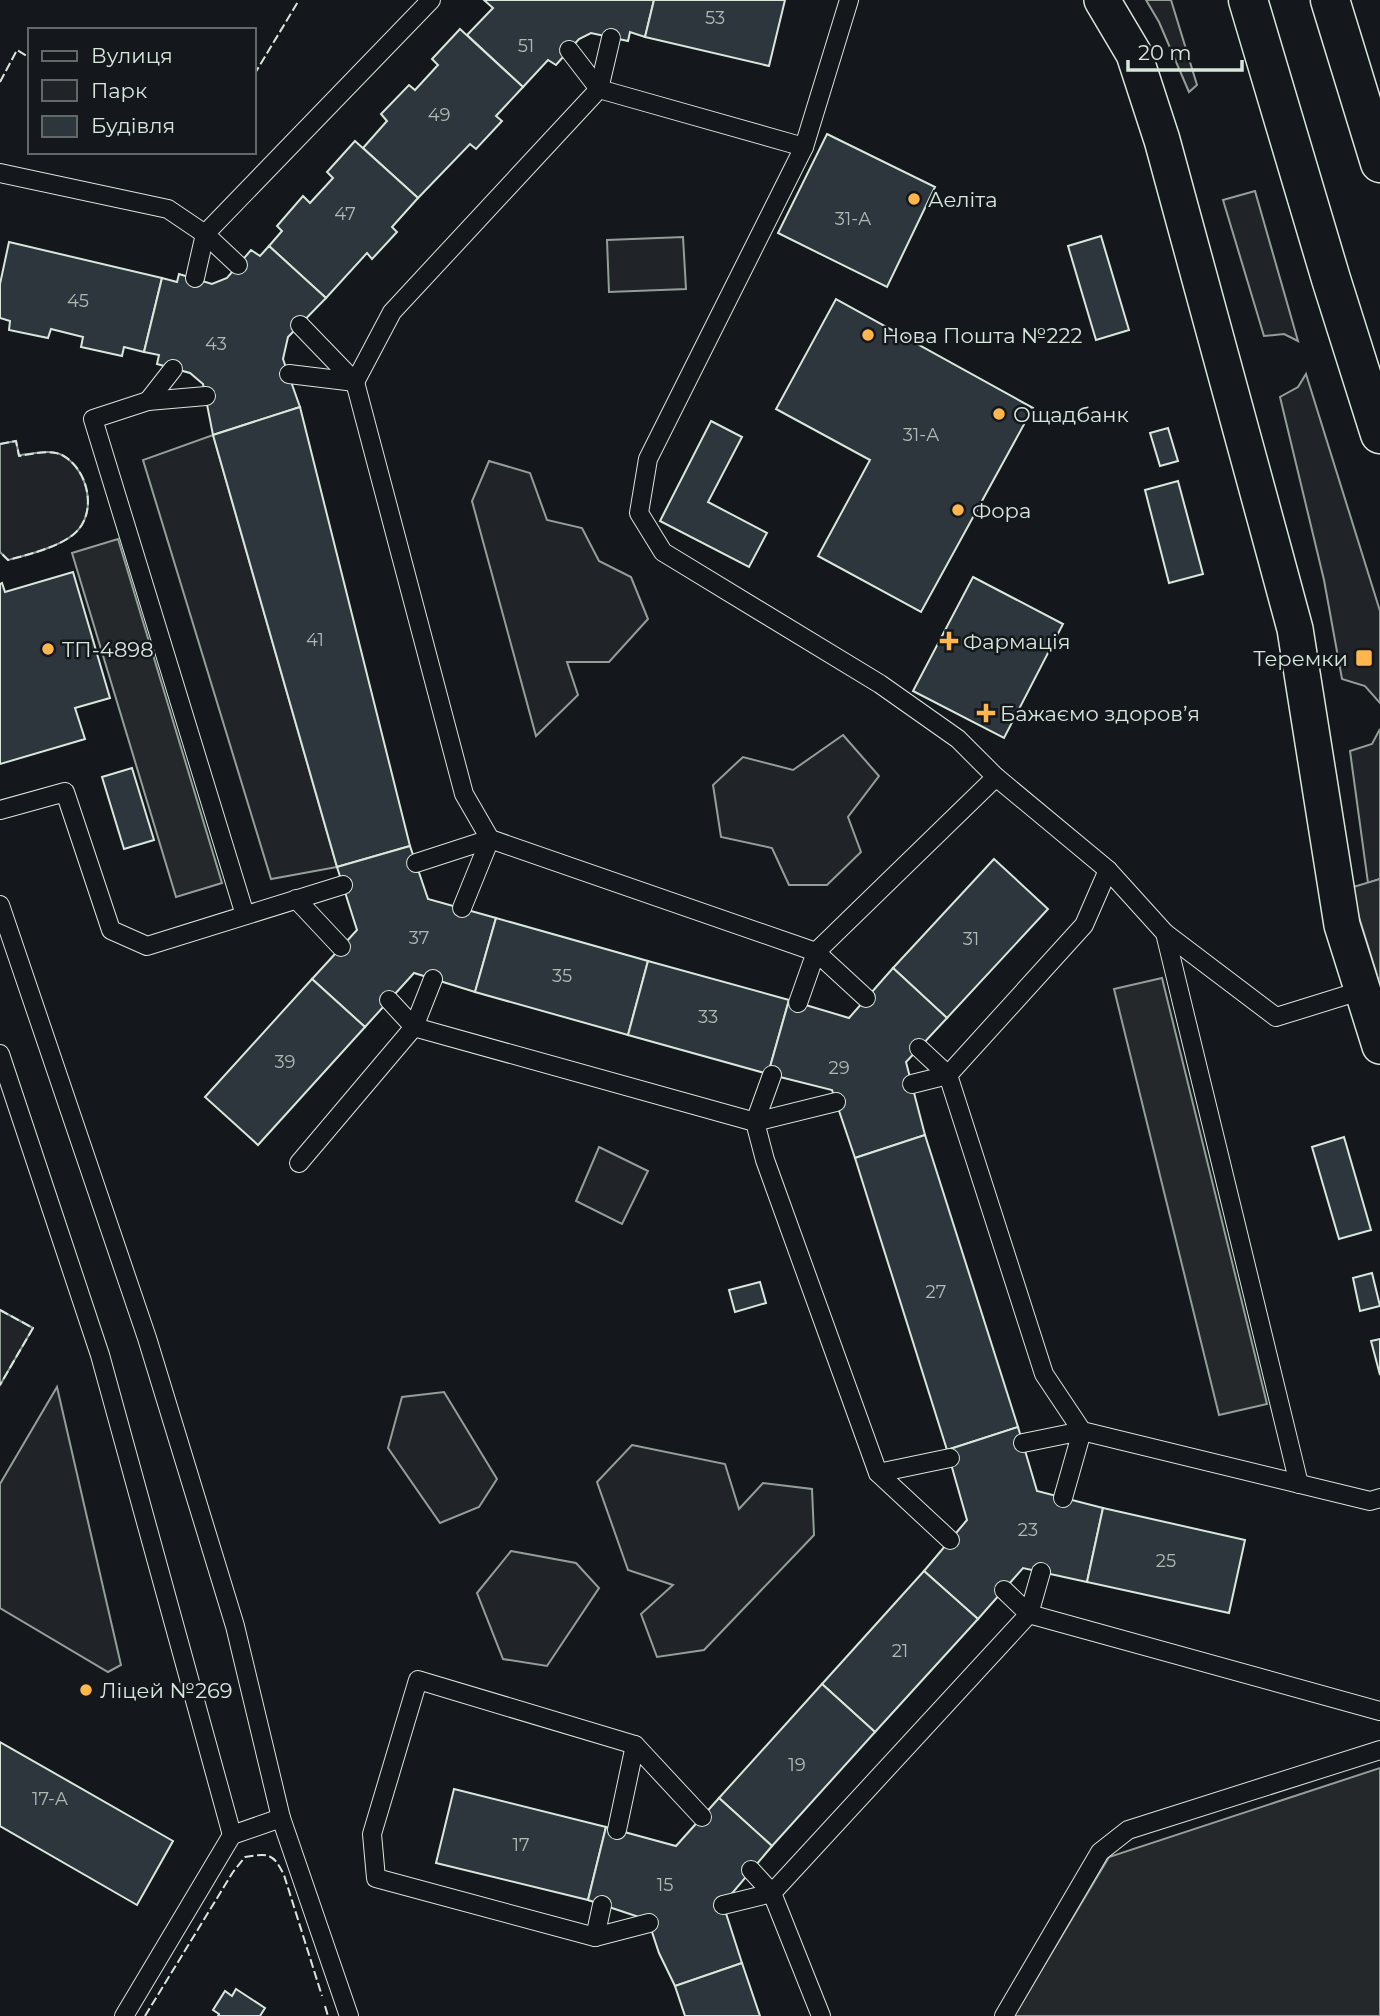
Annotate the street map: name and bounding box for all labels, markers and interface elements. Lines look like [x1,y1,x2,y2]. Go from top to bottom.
house number: 53 [705,7,725,29]
legend [28,28,256,154]
scale bar [1128,28,1242,72]
house number: 51 [518,35,534,57]
text: 20 m [1138,40,1192,65]
text: Вулиця [91,43,173,68]
text: Парк [91,78,147,103]
house number: 49 [428,104,450,126]
text: Будівля [91,113,175,138]
place label: Аеліта [928,187,997,212]
marker: Аеліта [906,191,922,207]
house number: 47 [334,203,356,225]
house number: 31-А [835,208,872,230]
house number: 45 [67,290,89,312]
place label: Нова Пошта №222 [882,323,1082,348]
marker: Нова Пошта №222 [860,327,876,343]
house number: 43 [205,333,227,355]
place label: Ощадбанк [1013,402,1129,427]
marker: Ощадбанк [991,406,1007,422]
house number: 31-А [903,424,940,446]
place label: Фора [972,498,1031,523]
marker: Фора [950,502,966,518]
house number: 41 [306,629,324,651]
place label: Фармація [963,629,1071,654]
marker: Фармація [941,633,957,649]
place label: ТП-4898 [62,637,154,662]
marker: ТП-4898 [40,641,56,657]
place label: Теремки [1253,646,1348,671]
marker: Теремки [1354,648,1374,668]
place label: Бажаємо здоровʼя [1000,701,1200,726]
marker: Бажаємо здоровʼя [978,705,994,721]
house number: 37 [409,927,429,949]
house number: 31 [963,928,979,950]
house number: 35 [552,965,572,987]
house number: 33 [698,1006,718,1028]
house number: 39 [274,1051,296,1073]
house number: 29 [828,1057,850,1079]
house number: 27 [926,1281,946,1303]
house number: 23 [1018,1519,1038,1541]
house number: 25 [1156,1550,1176,1572]
house number: 21 [892,1640,908,1662]
place label: Ліцей №269 [100,1678,233,1703]
marker: Ліцей №269 [78,1682,94,1698]
house number: 19 [788,1754,806,1776]
house number: 17-А [32,1788,69,1810]
house number: 17 [512,1834,530,1856]
house number: 15 [657,1874,673,1896]

